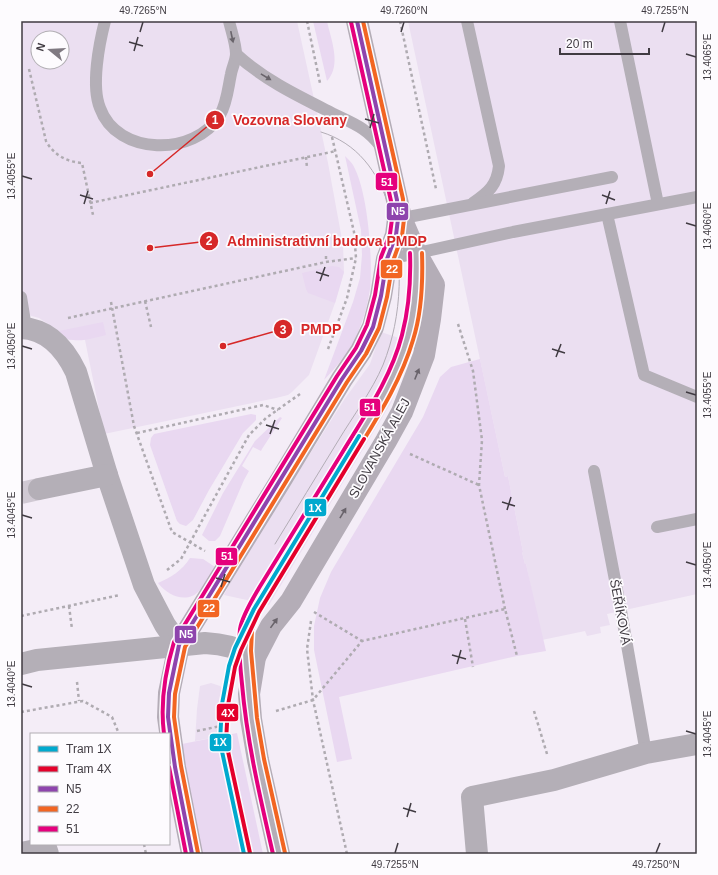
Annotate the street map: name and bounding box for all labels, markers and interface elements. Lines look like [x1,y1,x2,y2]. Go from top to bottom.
text: 49.7265°N [119,5,167,16]
text: 49.7260°N [380,5,428,16]
text: 49.7255°N [641,5,689,16]
north arrow [30,30,70,70]
scale bar [560,30,649,56]
one-way arrow [230,31,236,43]
text: 13.4065°E [702,33,713,80]
text: 20 m [566,37,593,51]
text: N [34,41,47,53]
one-way arrow [260,74,272,81]
callout: Vozovna Slovany [205,107,355,133]
text: Vozovna Slovany [233,112,347,128]
text: 1 [212,113,219,127]
text: 13.4055°E [6,152,17,199]
line badge: 51 [375,172,398,191]
text: 51 [381,176,393,188]
line badge: N5 [386,202,409,221]
text: 13.4060°E [702,202,713,249]
text: N5 [391,205,405,217]
callout: Administrativní budova PMDP [199,228,435,254]
text: Administrativní budova PMDP [227,233,427,249]
text: 2 [206,234,213,248]
line badge: 22 [380,259,403,279]
text: 22 [386,263,398,275]
callout: PMDP [273,316,349,342]
text: PMDP [301,321,341,337]
text: 13.4050°E [6,322,17,369]
text: 3 [280,323,287,337]
one-way arrow [415,367,421,379]
text: 13.4055°E [702,371,713,418]
street label: SLOVANSKÁ ALEJ [346,396,413,501]
line badge: 51 [359,398,381,417]
text: 51 [364,401,376,413]
text: 13.4045°E [6,491,17,538]
line badge: 1X [304,498,327,517]
text: 1X [308,502,322,514]
one-way arrow [340,507,347,519]
text: 13.4050°E [702,541,713,588]
line badge: 51 [215,547,238,566]
text: 51 [221,550,233,562]
street label: ŠEŘÍKOVÁ [607,578,634,646]
line badge: 22 [197,599,220,618]
text: 22 [203,602,215,614]
one-way arrow [270,618,278,628]
line badge: N5 [174,625,197,644]
text: N5 [179,628,193,640]
text: 13.4040°E [6,660,17,707]
line badge: 4X [216,703,239,722]
text: 4X [221,707,235,719]
text: 13.4045°E [702,710,713,757]
legend [30,733,170,845]
line badge: 1X [209,733,232,752]
text: 1X [213,736,227,748]
text: Tram 1X [66,742,112,756]
text: Tram 4X [66,762,112,776]
text: N5 [66,782,82,796]
text: 22 [66,802,80,816]
text: 51 [66,822,80,836]
text: 49.7255°N [371,859,419,870]
text: 49.7250°N [632,859,680,870]

